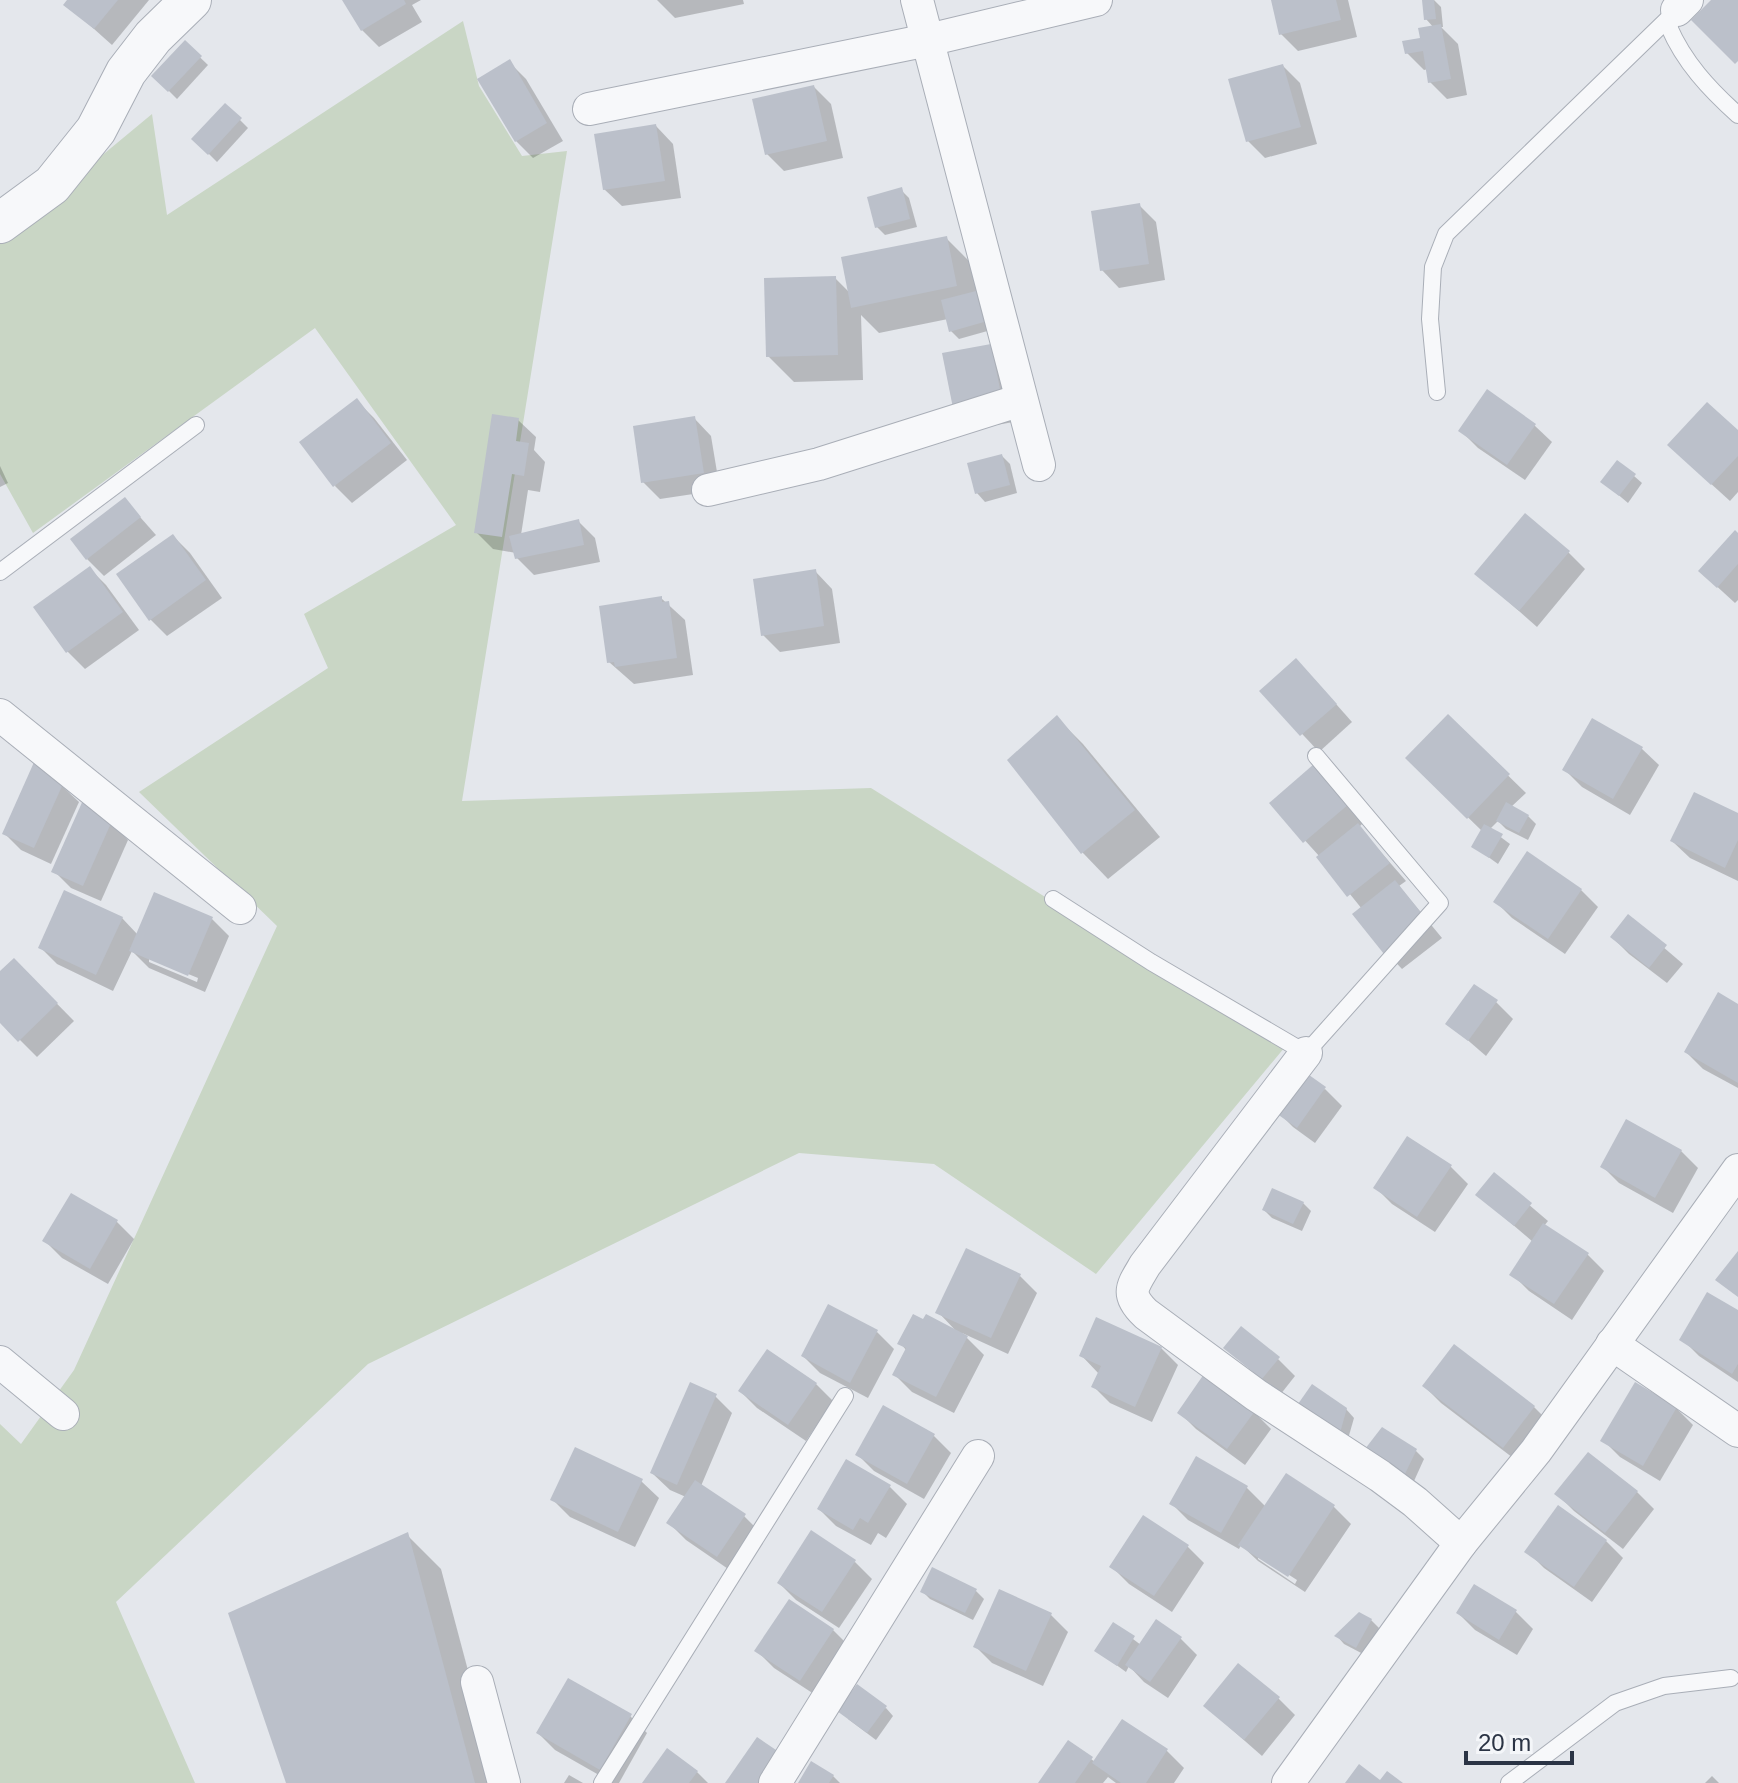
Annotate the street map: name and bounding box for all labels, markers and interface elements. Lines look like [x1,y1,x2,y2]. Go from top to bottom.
scale bar [1466,1715,1572,1765]
text: 20 m [1478,1729,1531,1756]

